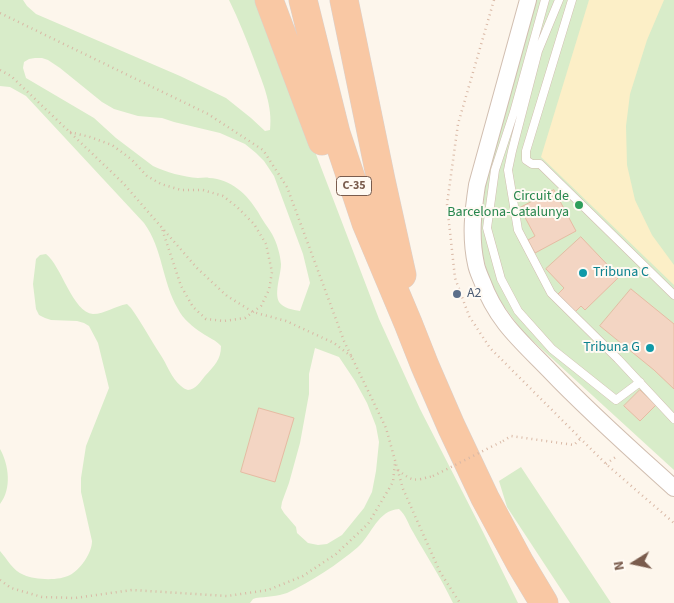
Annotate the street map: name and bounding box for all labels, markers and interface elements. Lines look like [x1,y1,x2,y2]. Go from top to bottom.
road number: C-35 [336,177,372,196]
place label: Circuit de Barcelona-Catalunya [447,189,569,222]
marker: Circuit de Barcelona-Catalunya [573,199,585,211]
place label: Tribuna C [593,265,649,281]
marker: Tribuna C [577,267,589,279]
place label: A2 [467,286,482,302]
marker: A2 [451,288,463,300]
place label: Tribuna G [583,340,640,356]
marker: Tribuna G [644,342,656,354]
north arrow [609,538,659,588]
text: N [609,559,630,572]

